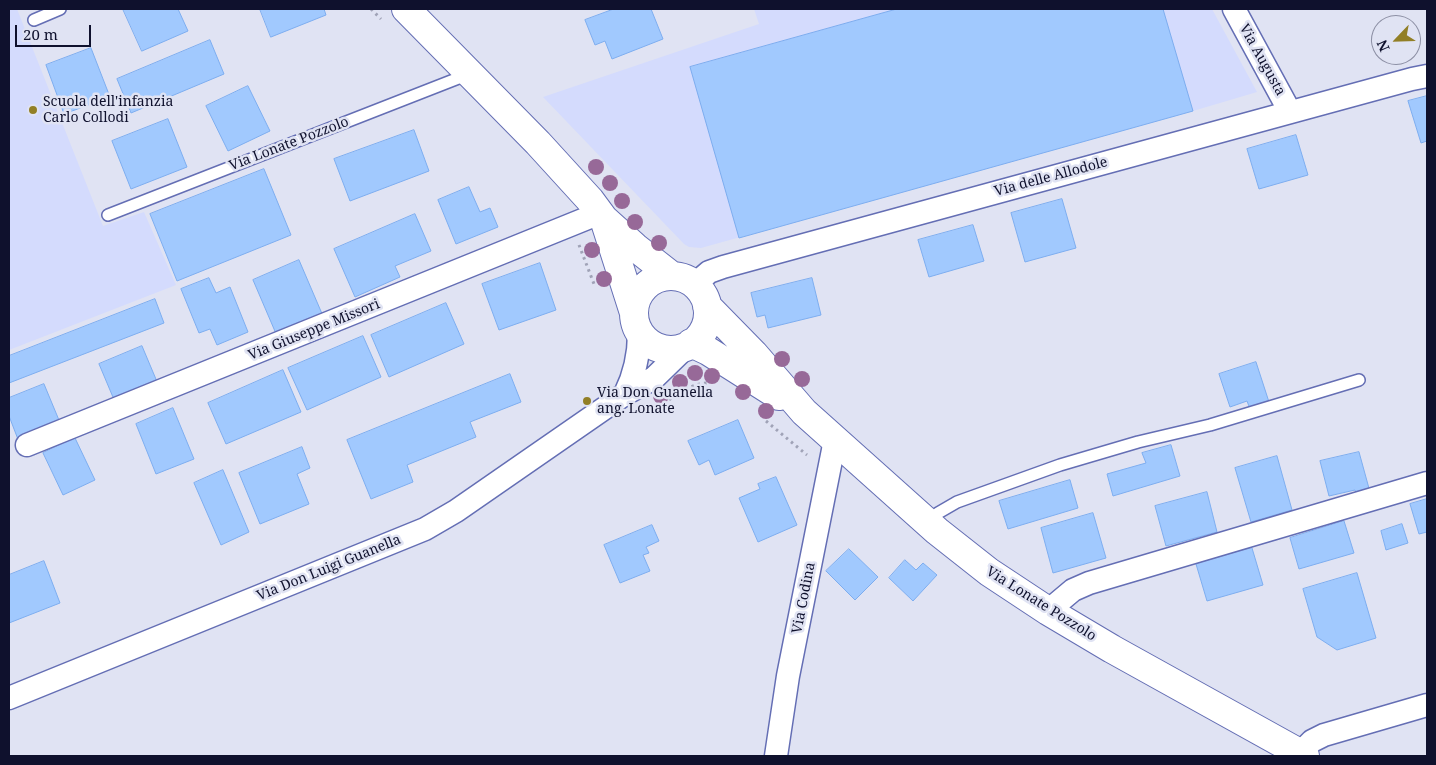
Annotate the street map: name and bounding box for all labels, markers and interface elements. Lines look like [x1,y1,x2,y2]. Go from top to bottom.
scale bar [18,15,94,47]
north arrow [1371,15,1421,65]
street label: Via Augusta [1235,21,1289,99]
text: 20 m [23,24,58,44]
text: N [1372,37,1394,55]
place label: Scuola dell'infanzia Carlo Collodi [43,94,173,126]
marker: Scuola dell'infanzia Carlo Collodi [27,104,39,116]
street label: Via Lonate Pozzolo [227,113,351,175]
street label: Via delle Allodole [993,154,1109,200]
street label: Via Giuseppe Missori [246,296,382,364]
place label: Via Don Guanella ang. Lonate [597,385,713,418]
marker: Via Don Guanella ang. Lonate [581,395,593,407]
street label: Via Don Luigi Guanella [254,531,404,605]
street label: Via Codina [789,561,819,635]
street label: Via Lonate Pozzolo [983,563,1099,645]

